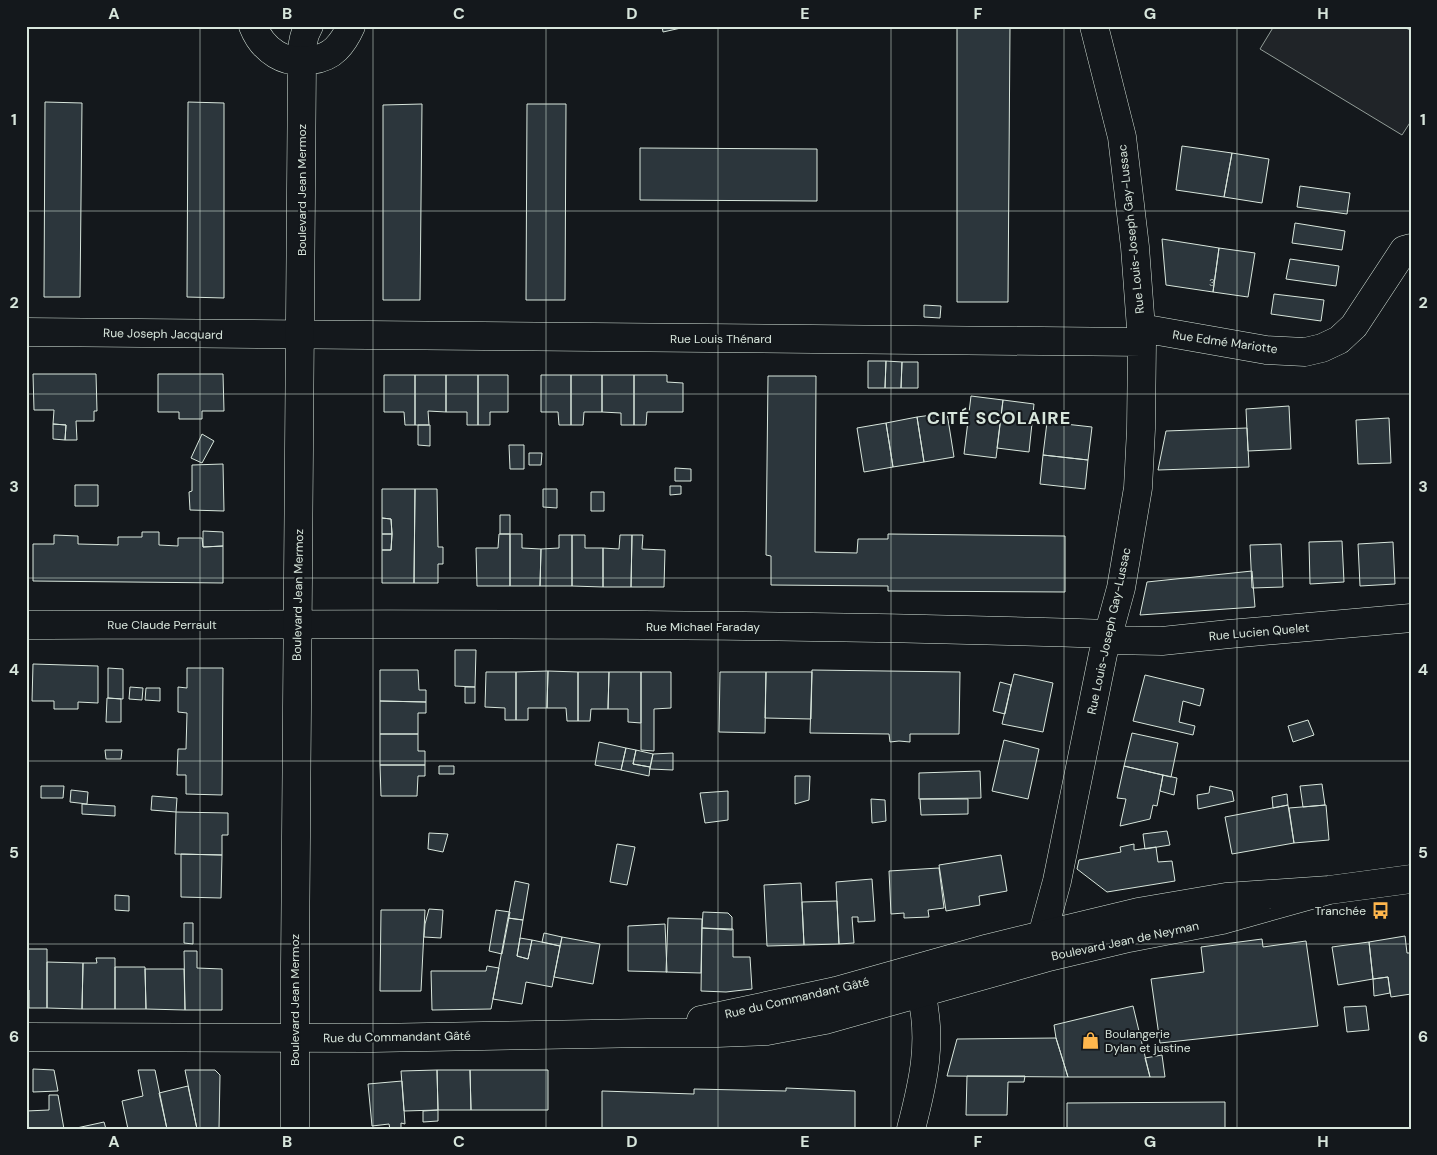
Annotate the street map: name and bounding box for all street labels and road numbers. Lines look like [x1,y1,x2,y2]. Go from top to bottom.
street label: Boulevard Jean Mermoz [294,124,310,256]
street label: Rue Louis-Joseph Gay-Lussac [1114,143,1148,315]
street label: Rue Joseph Jacquard [103,325,223,343]
street label: Rue Edmé Mariotte [1171,327,1279,357]
street label: Rue Louis Thénard [670,331,772,347]
street label: Boulevard Jean Mermoz [289,529,307,661]
street label: Rue Louis-Joseph Gay-Lussac [1083,546,1135,716]
street label: Rue Claude Perrault [107,617,217,633]
street label: Rue Michael Faraday [646,619,760,635]
street label: Rue Lucien Quelet [1208,620,1310,644]
street label: Boulevard Jean de Neyman [1050,917,1200,964]
street label: Boulevard Jean Mermoz [287,934,303,1066]
street label: Rue du Commandant Gâté [723,974,871,1022]
street label: Rue du Commandant Gâté [323,1028,471,1046]

